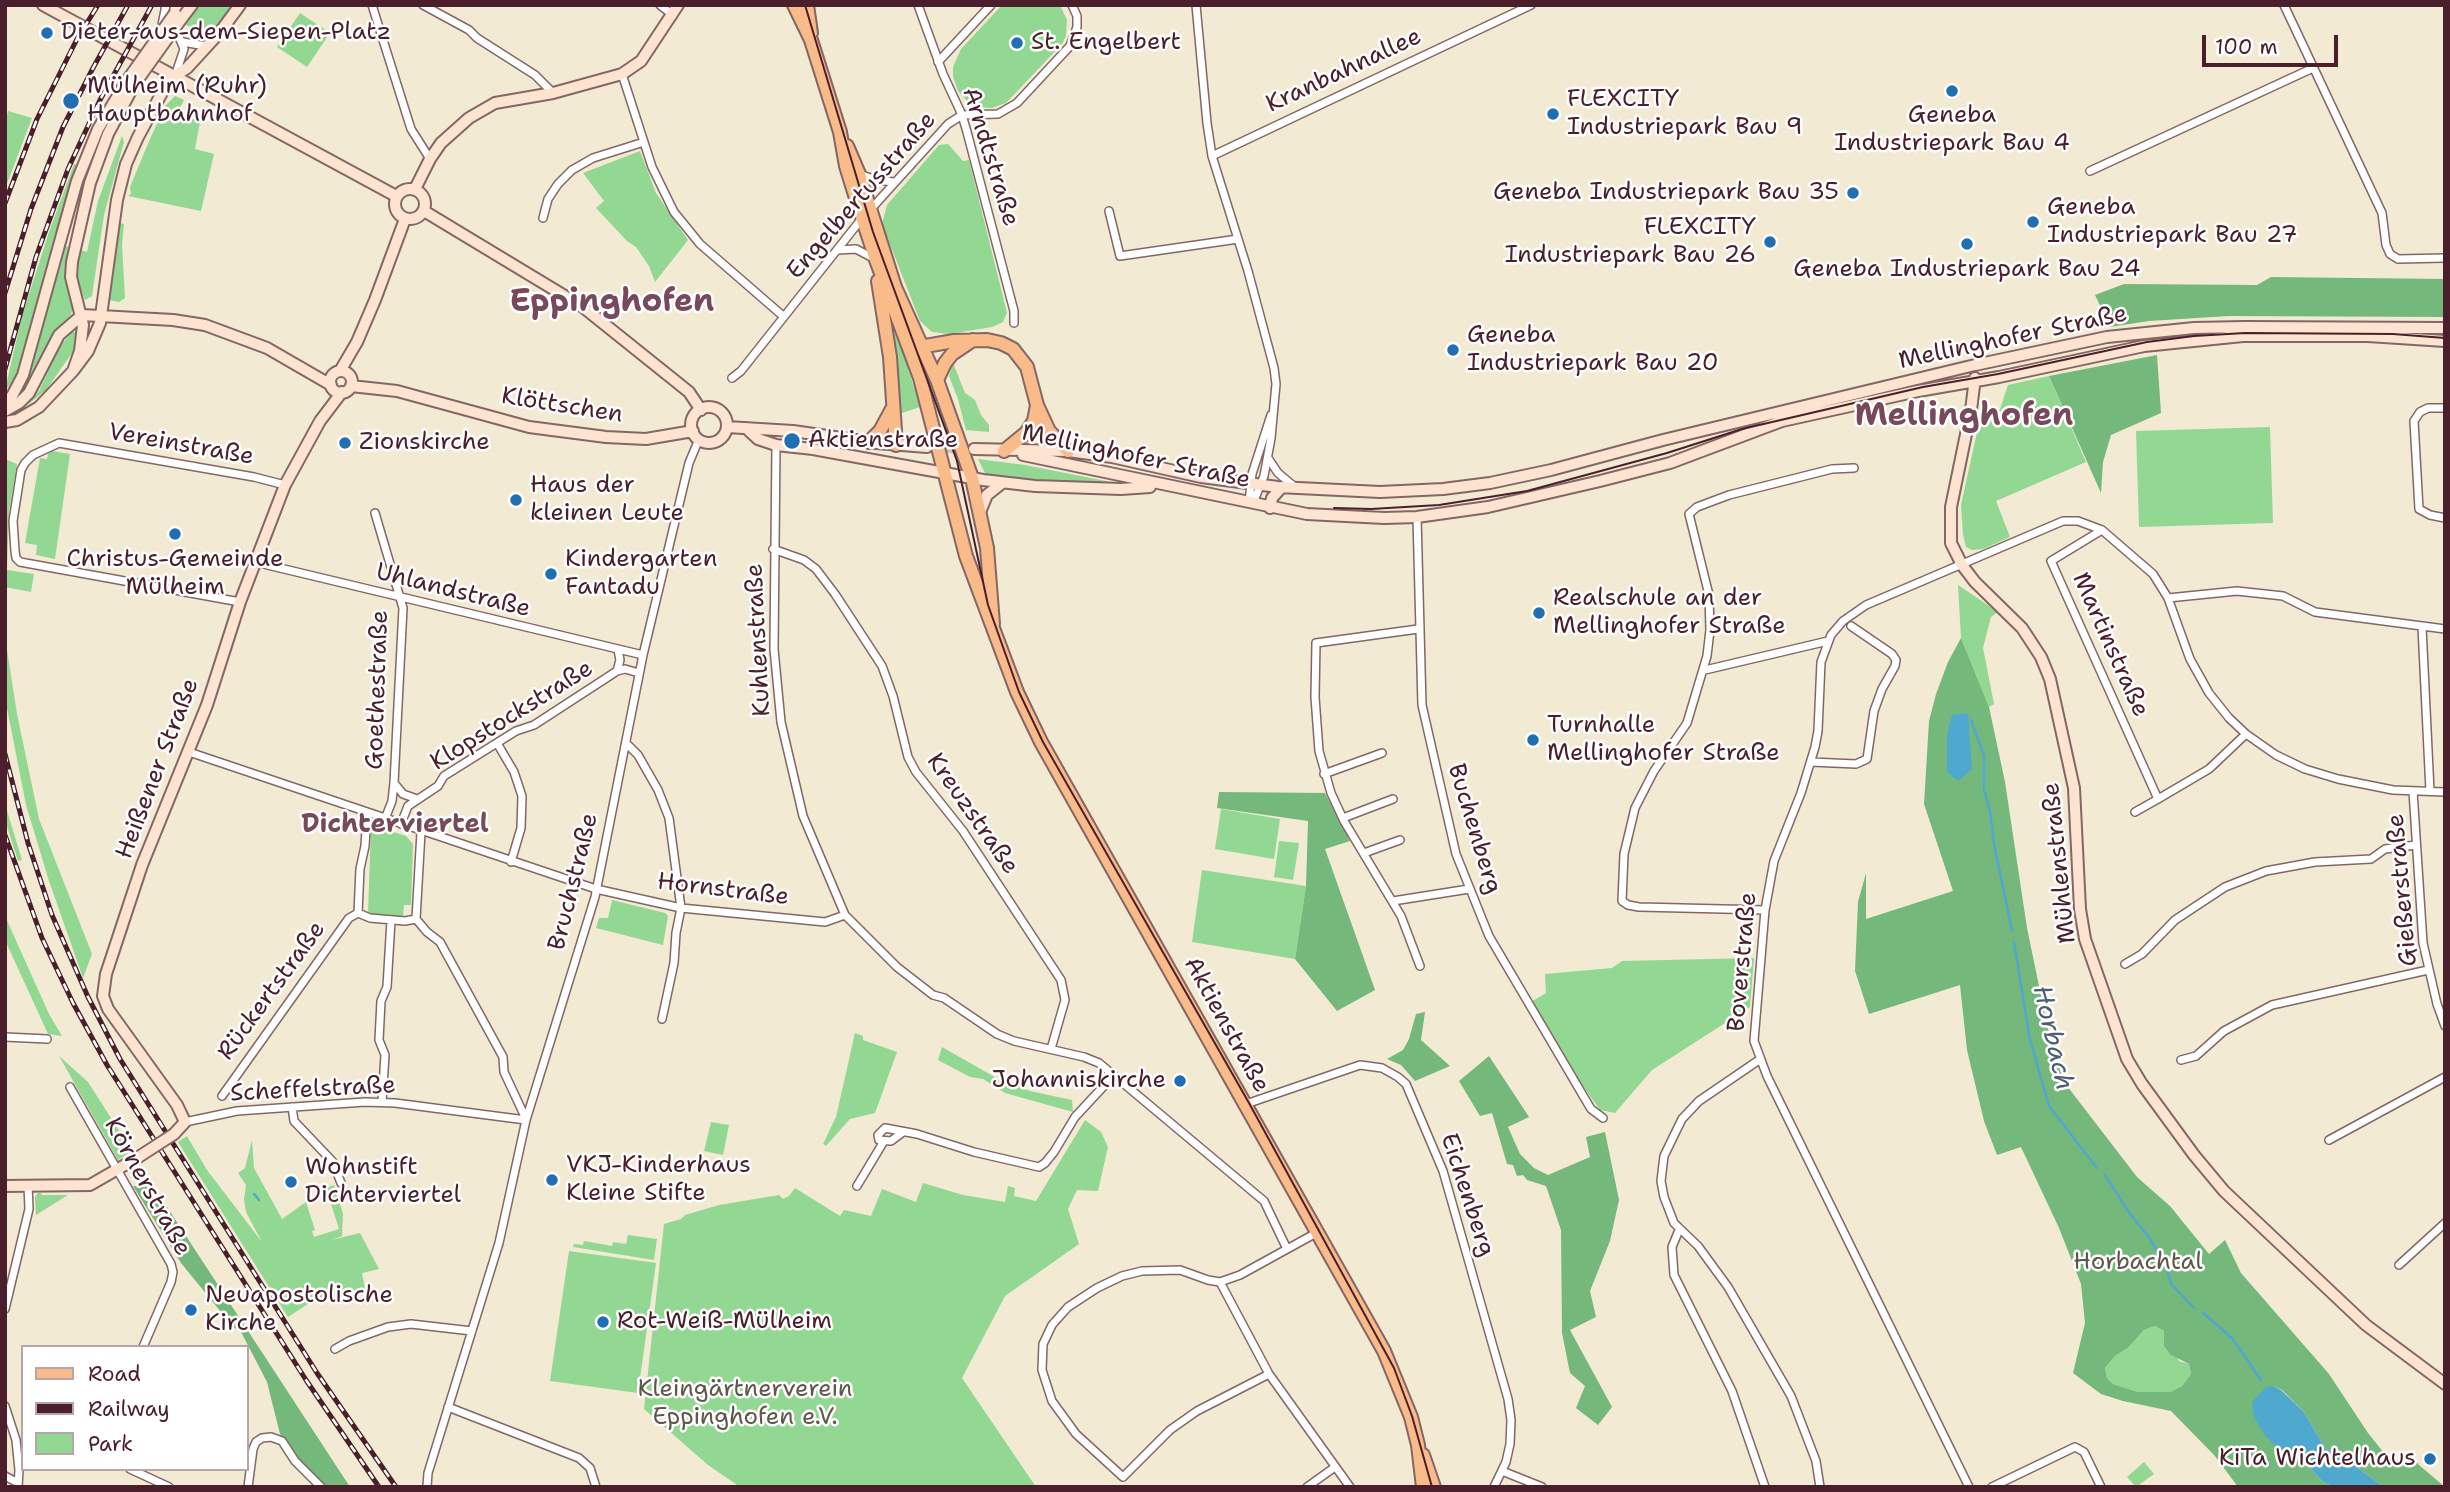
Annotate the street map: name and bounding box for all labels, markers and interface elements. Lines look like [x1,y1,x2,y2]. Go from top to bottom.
place label: Dieter-aus-dem-Siepen-Platz [61,19,391,47]
scale bar [2205,21,2342,65]
street label: Kranbahnallee [1262,22,1426,120]
marker: Dieter-aus-dem-Siepen-Platz [39,25,55,41]
place label: St. Engelbert [1031,29,1181,57]
text: 100 m [2215,33,2278,61]
marker: St. Engelbert [1009,35,1025,51]
place label: Mülheim (Ruhr) Hauptbahnhof [87,73,267,129]
marker: Geneba Industriepark Bau 4 [1944,83,1960,99]
street label: Arndtstraße [955,84,1025,230]
place label: FLEXCITY Industriepark Bau 9 [1567,86,1803,142]
marker: Mülheim (Ruhr) Hauptbahnhof [61,91,81,111]
place label: Geneba Industriepark Bau 4 [1834,102,2070,158]
street label: Engelbertusstraße [781,106,943,286]
marker: FLEXCITY Industriepark Bau 9 [1545,106,1561,122]
place label: Geneba Industriepark Bau 35 [1493,179,1839,207]
marker: Geneba Industriepark Bau 35 [1845,185,1861,201]
place label: Geneba Industriepark Bau 27 [2047,194,2298,250]
place label: FLEXCITY Industriepark Bau 26 [1505,214,1756,270]
marker: Geneba Industriepark Bau 27 [2025,214,2041,230]
marker: FLEXCITY Industriepark Bau 26 [1762,234,1778,250]
marker: Geneba Industriepark Bau 24 [1959,236,1975,252]
place label: Geneba Industriepark Bau 24 [1793,256,2141,284]
district label: Eppinghofen [510,284,714,322]
street label: Mellinghofer Straße [1896,300,2130,376]
place label: Geneba Industriepark Bau 20 [1467,322,1719,378]
marker: Geneba Industriepark Bau 20 [1445,342,1461,358]
street label: Klöttschen [499,382,625,430]
district label: Mellinghofen [1855,398,2073,436]
street label: Vereinstraße [106,418,256,472]
street label: Mellinghofer Straße [1019,419,1253,495]
place label: Aktienstraße [808,427,958,455]
place label: Zionskirche [359,429,490,457]
marker: Aktienstraße [782,431,802,451]
marker: Zionskirche [337,435,353,451]
place label: Haus der kleinen Leute [530,472,684,528]
marker: Haus der kleinen Leute [508,492,524,508]
marker: Christus-Gemeinde Mülheim [167,526,183,542]
place label: Christus-Gemeinde Mülheim [66,546,284,602]
place label: Kindergarten Fantadu [565,546,717,602]
street label: Uhlandstraße [373,558,533,624]
street label: Kuhlenstraße [741,563,777,717]
marker: Kindergarten Fantadu [543,566,559,582]
street label: Martinstraße [2065,568,2155,722]
place label: Realschule an der Mellinghofer Straße [1553,585,1786,641]
marker: Realschule an der Mellinghofer Straße [1531,605,1547,621]
street label: Goethestraße [361,610,395,770]
street label: Klopstockstraße [425,654,599,778]
street label: Heißener Straße [110,675,206,863]
place label: Turnhalle Mellinghofer Straße [1547,712,1780,768]
marker: Turnhalle Mellinghofer Straße [1525,732,1541,748]
street label: Kreuzstraße [920,748,1024,880]
street label: Buchenberg [1441,761,1507,897]
street label: Mühlenstraße [2037,781,2083,945]
district label: Dichterviertel [301,809,489,841]
street label: Bruchstraße [543,810,605,954]
street label: Gießerstraße [2382,813,2424,967]
street label: Hornstraße [656,868,790,912]
street label: Boverstraße [1723,891,1763,1033]
street label: Rückertstraße [212,916,332,1066]
street label: Aktienstraße [1177,952,1275,1098]
water label: Horbach [2025,983,2079,1093]
place label: Johanniskirche [991,1067,1166,1095]
street label: Scheffelstraße [229,1071,397,1109]
marker: Johanniskirche [1172,1073,1188,1089]
street label: Körnerstraße [97,1113,197,1261]
street label: Eichenberg [1434,1130,1500,1260]
place label: VKJ-Kinderhaus Kleine Stifte [566,1152,751,1208]
place label: Wohnstift Dichterviertel [305,1154,461,1210]
marker: VKJ-Kinderhaus Kleine Stifte [544,1172,560,1188]
marker: Wohnstift Dichterviertel [283,1174,299,1190]
park label: Horbachtal [2073,1249,2203,1277]
place label: Neuapostolische Kirche [205,1282,393,1338]
marker: Neuapostolische Kirche [183,1302,199,1318]
place label: Rot-Weiß-Mülheim [617,1308,832,1336]
marker: Rot-Weiß-Mülheim [595,1314,611,1330]
legend [21,1345,248,1471]
text: Road [88,1360,141,1388]
park label: Kleingärtnerverein Eppinghofen e.V. [637,1376,853,1432]
text: Railway [88,1395,170,1423]
text: Park [88,1430,133,1458]
place label: KiTa Wichtelhaus [2219,1445,2416,1473]
marker: KiTa Wichtelhaus [2422,1451,2438,1467]

